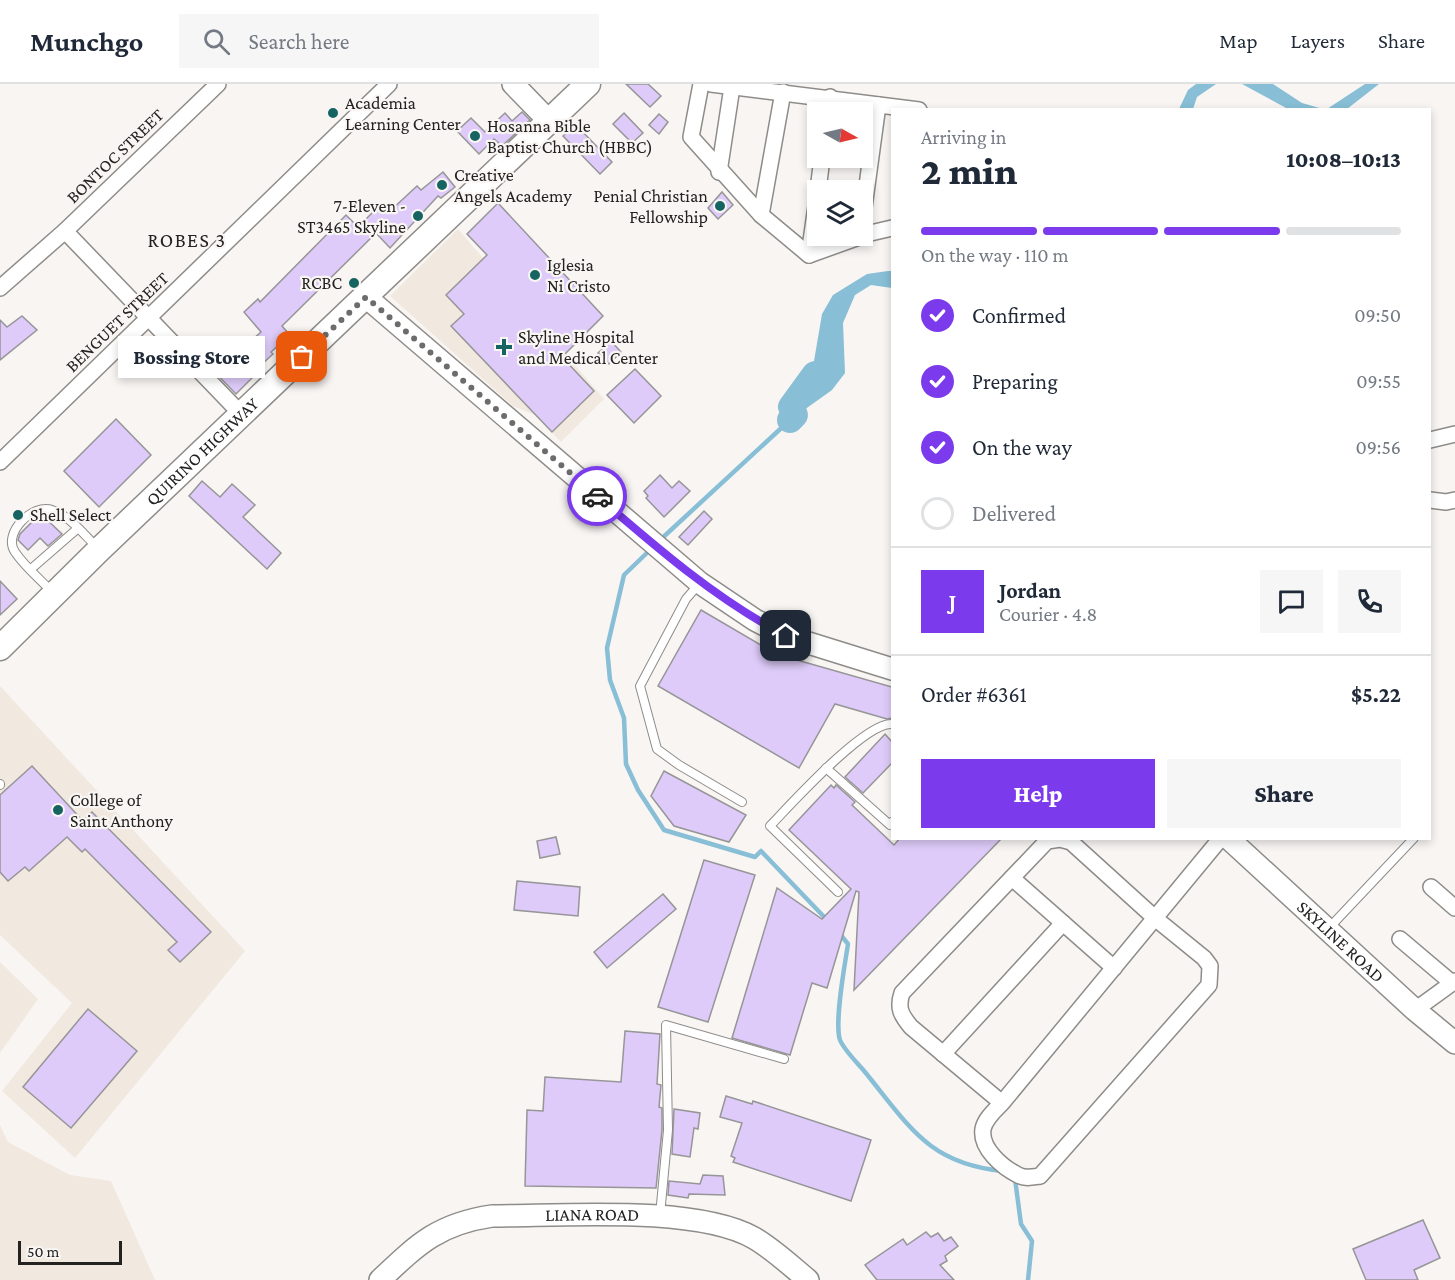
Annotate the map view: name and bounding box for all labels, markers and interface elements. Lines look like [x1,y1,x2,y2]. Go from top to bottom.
search box [179,14,599,68]
icon: search [200,25,233,58]
text: Munchgo [30,26,143,57]
text: Search here [248,29,349,54]
text: Map [1219,29,1258,53]
text: Layers [1291,29,1345,53]
text: Share [1378,29,1425,53]
place label: Academia Learning Center [345,93,462,134]
north arrow [807,102,873,168]
map controls [807,102,873,246]
street label: BONTOC STREET [62,105,168,207]
marker: Academia Learning Center [326,106,340,120]
place label: Hosanna Bible Baptist Church (HBBC) [487,116,653,158]
text: Arriving in [921,126,1006,148]
marker: Hosanna Bible Baptist Church (HBBC) [468,129,482,143]
text: 10:08–10:13 [1286,147,1401,172]
text: 2 min [921,149,1017,192]
place label: Creative Angels Academy [454,165,572,206]
marker: Creative Angels Academy [435,178,449,192]
button: layers [807,180,873,246]
place label: Penial Christian Fellowship [593,186,708,227]
place label: 7-Eleven - ST3465 Skyline [297,196,406,237]
marker: Penial Christian Fellowship [713,199,727,213]
marker: 7-Eleven - ST3465 Skyline [411,209,425,223]
district label: ROBES 3 [147,229,227,251]
text: On the way · 110 m [921,244,1068,266]
place label: Iglesia Ni Cristo [547,255,611,296]
street label: BENGUET STREET [62,268,173,376]
marker: Iglesia Ni Cristo [528,268,542,282]
place label: RCBC [301,273,342,293]
marker: RCBC [347,276,361,290]
icon: check [921,299,954,332]
text: Confirmed [972,303,1066,328]
text: 09:50 [1354,304,1401,326]
place label: Skyline Hospital and Medical Center [518,327,659,368]
pin [276,331,327,382]
callout: Bossing Store [119,336,266,378]
marker: Skyline Hospital and Medical Center [495,338,513,356]
icon: bag [285,340,318,373]
text: Bossing Store [133,346,250,368]
icon: check [921,365,954,398]
text: Preparing [972,369,1058,394]
text: 09:55 [1356,370,1401,392]
street label: QUIRINO HIGHWAY [142,393,263,510]
icon: check [921,431,954,464]
text: On the way [972,435,1072,460]
text: 09:56 [1355,436,1401,458]
courier [567,466,627,526]
icon: car [581,480,614,513]
text: Delivered [972,501,1056,526]
place label: Shell Select [30,505,112,525]
marker: Shell Select [11,508,25,522]
button: chat [1260,570,1323,633]
button: phone [1338,570,1401,633]
text: Jordan [999,578,1061,603]
text: J [949,589,956,614]
text: Courier · 4.8 [999,603,1097,625]
pin [760,610,811,661]
icon: home [769,619,802,652]
text: Order #6361 [921,682,1027,707]
text: $5.22 [1351,682,1401,707]
button: Help [921,759,1155,828]
button: Share [1167,759,1401,828]
place label: College of Saint Anthony [70,790,174,831]
marker: College of Saint Anthony [51,803,65,817]
street label: SKYLINE ROAD [1293,897,1388,986]
street label: LIANA ROAD [545,1204,640,1225]
scale bar [18,1238,122,1266]
text: 50 m [27,1243,59,1260]

